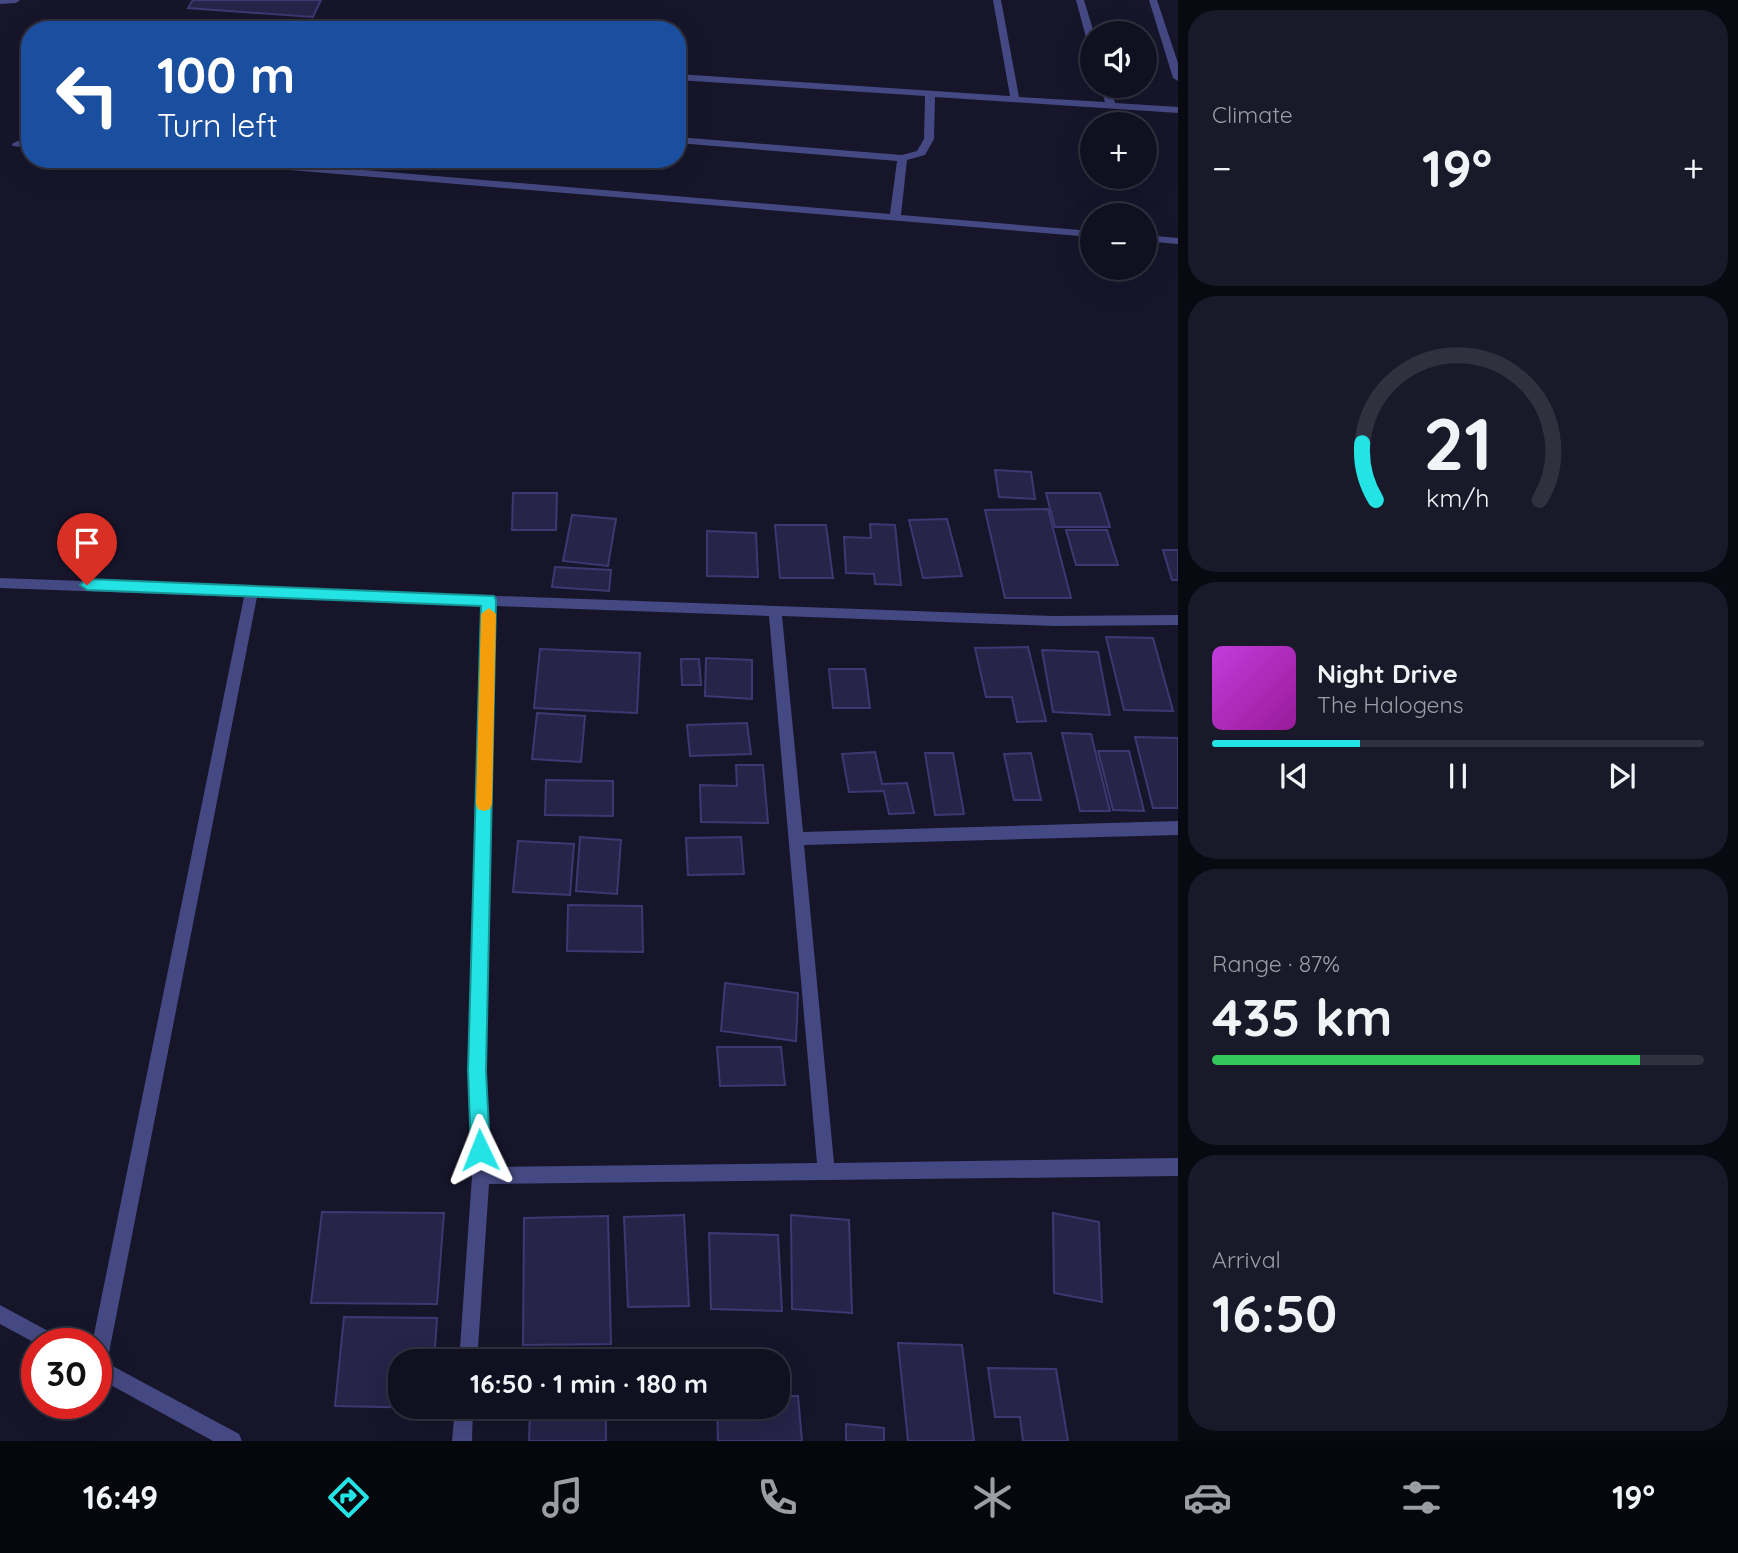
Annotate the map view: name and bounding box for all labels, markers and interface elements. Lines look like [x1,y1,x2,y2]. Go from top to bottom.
map controls [1080,21,1157,280]
button: sound [1080,21,1157,98]
text: 100 m [157,44,295,105]
icon: left [42,49,133,140]
text: Climate [1212,100,1293,129]
text: Turn left [157,105,278,145]
button: + [1080,112,1157,189]
text: 19° [1422,135,1492,200]
text: − [1212,144,1232,192]
text: + [1683,144,1704,192]
button: − [1080,203,1157,280]
text: 21 [1423,398,1493,489]
text: km/h [1426,482,1490,513]
pin [57,513,117,585]
icon: arrive [68,524,106,562]
text: Night Drive [1317,657,1458,690]
text: The Halogens [1317,690,1464,719]
icon: previous [1275,757,1313,795]
icon: pause [1439,757,1477,795]
icon: next [1603,757,1641,795]
text: Range · 87% [1212,949,1340,978]
text: 435 km [1212,984,1393,1049]
position arrow [443,1113,517,1187]
text: Arrival [1212,1245,1281,1274]
text: 16:50 [1212,1280,1337,1345]
speed limit sign: 30 [21,1328,112,1419]
text: 16:50 · 1 min · 180 m [470,1367,708,1400]
icon: directions [324,1473,373,1522]
icon: music [538,1473,587,1522]
icon: phone [753,1473,802,1522]
icon: climate [968,1473,1017,1522]
icon: car [1183,1473,1232,1522]
icon: filters [1397,1473,1446,1522]
text: 16:49 [83,1477,158,1517]
text: 19° [1612,1477,1655,1517]

